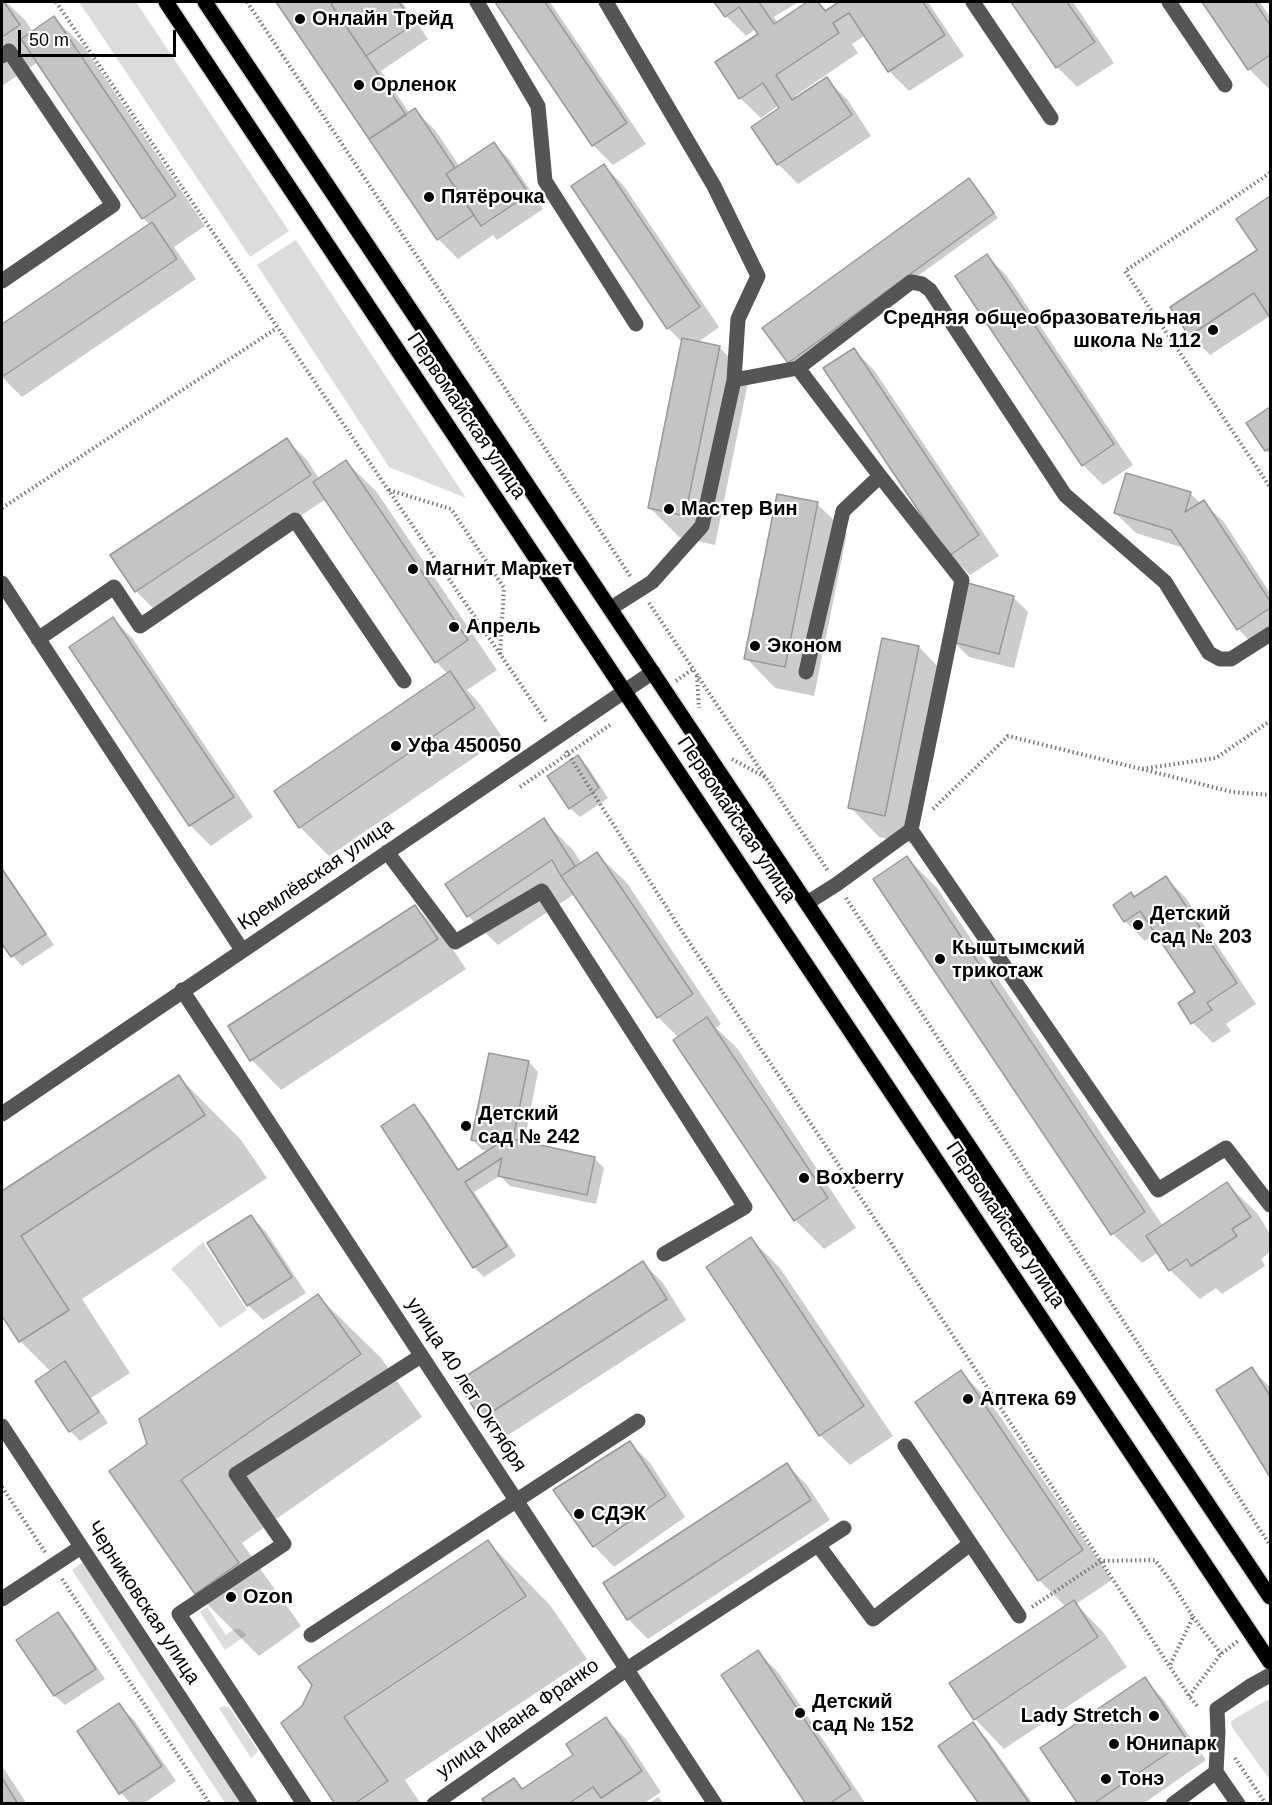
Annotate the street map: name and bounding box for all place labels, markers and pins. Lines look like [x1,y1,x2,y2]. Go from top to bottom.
place label: Онлайн Трейд [312,7,453,31]
marker: Онлайн Трейд [293,12,307,26]
place label: Орленок [371,73,456,97]
marker: Орленок [352,78,366,92]
place label: Пятёрочка [441,185,545,209]
marker: Пятёрочка [422,190,436,204]
place label: Средняя общеобразовательная школа № 112 [883,306,1201,353]
marker: Средняя общеобразовательная школа № 112 [1206,323,1220,337]
place label: Мастер Вин [681,497,798,521]
marker: Мастер Вин [662,502,676,516]
place label: Магнит Маркет [425,557,572,581]
marker: Магнит Маркет [406,562,420,576]
place label: Апрель [466,615,541,639]
marker: Апрель [447,620,461,634]
place label: Эконом [767,634,842,658]
marker: Эконом [748,639,762,653]
place label: Уфа 450050 [408,734,521,758]
marker: Уфа 450050 [389,739,403,753]
place label: Детский сад № 203 [1150,902,1252,949]
marker: Детский сад № 203 [1131,918,1145,932]
place label: Кыштымский трикотаж [952,936,1085,983]
marker: Кыштымский трикотаж [933,952,947,966]
place label: Детский сад № 242 [478,1102,580,1149]
marker: Детский сад № 242 [459,1119,473,1133]
place label: Boxberry [816,1166,904,1190]
marker: Boxberry [797,1171,811,1185]
place label: Аптека 69 [980,1387,1076,1411]
marker: Аптека 69 [961,1392,975,1406]
place label: СДЭК [591,1502,646,1526]
marker: СДЭК [572,1507,586,1521]
place label: Ozon [243,1585,293,1609]
marker: Ozon [224,1590,238,1604]
place label: Детский сад № 152 [812,1690,914,1737]
place label: Lady Stretch [1021,1704,1142,1728]
marker: Детский сад № 152 [793,1706,807,1720]
marker: Lady Stretch [1147,1709,1161,1723]
place label: Юнипарк [1126,1732,1216,1756]
marker: Юнипарк [1107,1737,1121,1751]
place label: Тонэ [1118,1767,1164,1791]
marker: Тонэ [1099,1772,1113,1786]

